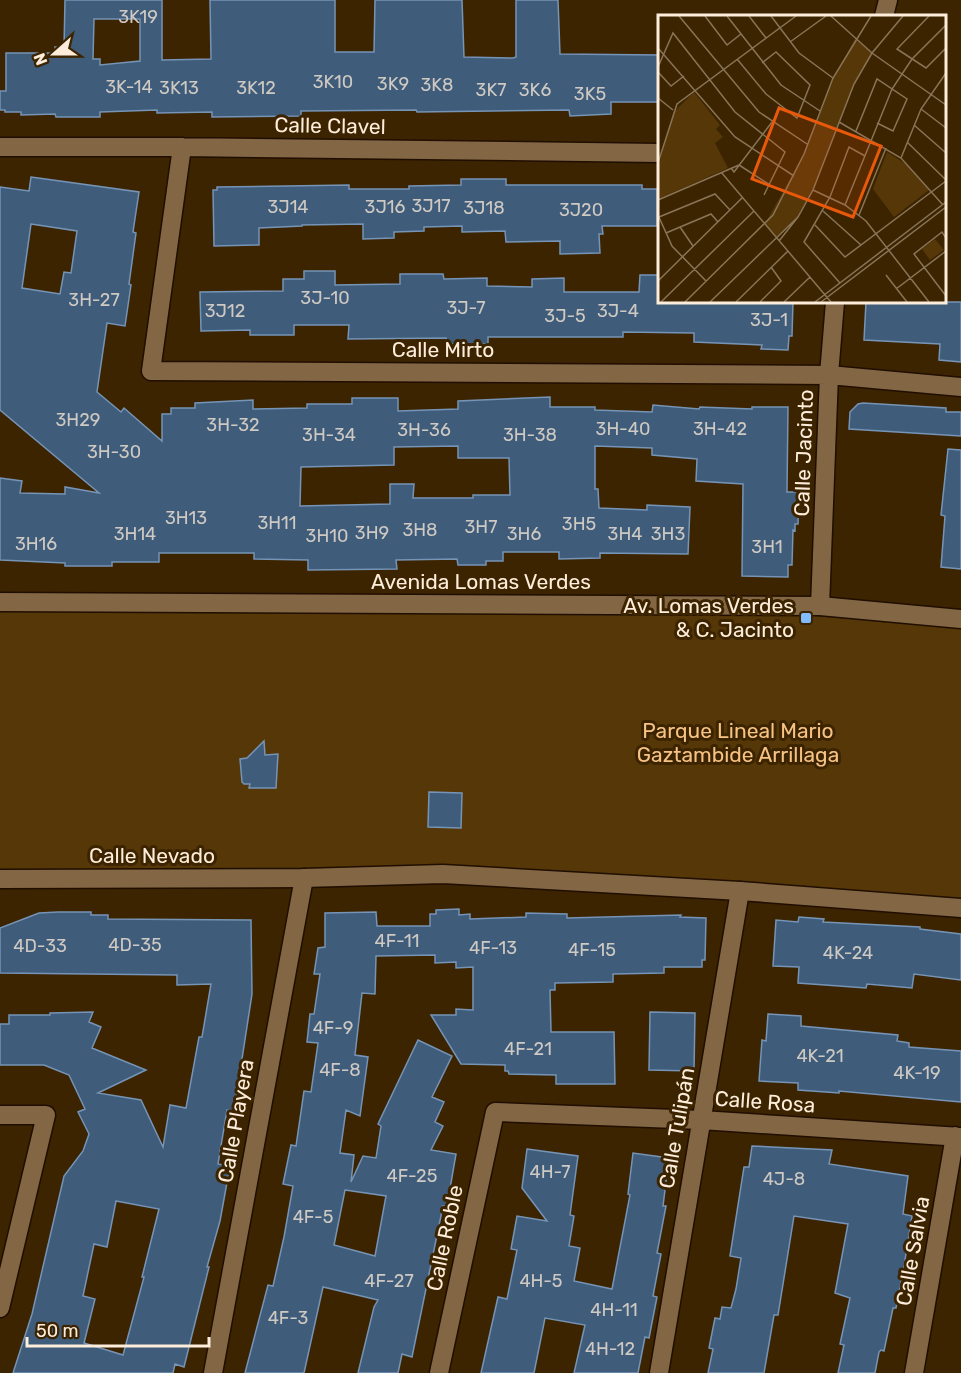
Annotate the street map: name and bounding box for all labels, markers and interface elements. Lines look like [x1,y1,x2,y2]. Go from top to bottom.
house number: 3K19 [118,6,158,28]
inset map [658,15,946,303]
north arrow [24,24,84,84]
text: N [30,50,51,68]
house number: 3K10 [313,71,353,93]
house number: 3K9 [377,73,409,95]
house number: 3K8 [420,74,454,96]
house number: 3K-14 [105,76,153,98]
house number: 3K13 [159,77,199,99]
house number: 3K12 [236,77,276,99]
house number: 3K7 [476,79,506,101]
house number: 3K6 [519,79,551,101]
house number: 3K5 [574,83,606,105]
street label: Calle Clavel [274,112,386,139]
house number: 3J17 [411,195,451,217]
house number: 3J14 [267,196,309,218]
house number: 3J16 [365,196,406,218]
house number: 3J18 [463,197,505,219]
house number: 3J20 [559,199,603,221]
house number: 3J-10 [300,287,350,309]
house number: 3H-27 [68,289,120,311]
house number: 3J-7 [446,297,486,319]
house number: 3J12 [205,300,245,322]
house number: 3J-4 [597,300,639,322]
house number: 3J-5 [544,305,586,327]
house number: 3J-1 [750,309,788,331]
street label: Calle Mirto [392,337,494,362]
street label: Calle Jacinto [789,389,818,517]
house number: 3H29 [56,409,100,431]
house number: 3H-32 [206,414,260,436]
house number: 3H-40 [596,418,650,440]
house number: 3H-42 [693,418,747,440]
house number: 3H-36 [397,419,451,441]
house number: 3H-34 [302,424,356,446]
house number: 3H-38 [503,424,557,446]
house number: 3H-30 [87,441,141,463]
house number: 3H13 [165,507,207,529]
house number: 3H11 [257,512,297,534]
house number: 3H5 [562,513,596,535]
house number: 3H7 [465,516,497,538]
house number: 3H8 [402,519,438,541]
house number: 3H9 [355,522,389,544]
house number: 3H14 [114,523,156,545]
house number: 3H6 [507,523,541,545]
house number: 3H4 [608,523,642,545]
house number: 3H3 [651,523,685,545]
house number: 3H10 [306,525,348,547]
house number: 3H16 [15,533,57,555]
house number: 3H1 [751,536,783,558]
street label: Avenida Lomas Verdes [371,569,591,594]
place label: Av. Lomas Verdes & C. Jacinto [623,593,794,642]
marker: Av. Lomas Verdes & C. Jacinto [799,611,813,625]
park label: Parque Lineal Mario Gaztambide Arrillaga [637,718,839,767]
street label: Calle Nevado [89,843,215,868]
house number: 4F-11 [375,930,419,952]
house number: 4D-35 [108,934,162,956]
house number: 4D-33 [13,935,67,957]
house number: 4F-13 [469,937,517,959]
house number: 4F-15 [568,939,616,961]
house number: 4K-24 [823,942,873,964]
house number: 4F-9 [313,1017,353,1039]
house number: 4F-21 [504,1038,552,1060]
house number: 4K-21 [796,1045,844,1067]
street label: Calle Playera [212,1057,259,1185]
house number: 4F-8 [319,1059,361,1081]
house number: 4K-19 [893,1062,941,1084]
street label: Calle Tulipán [654,1066,699,1190]
street label: Calle Rosa [714,1086,816,1117]
house number: 4H-7 [530,1161,570,1183]
house number: 4F-25 [387,1165,437,1187]
house number: 4J-8 [763,1168,805,1190]
street label: Calle Roble [421,1183,468,1293]
street label: Calle Salvia [891,1194,934,1308]
house number: 4F-5 [293,1206,333,1228]
house number: 4F-27 [364,1270,414,1292]
house number: 4H-5 [519,1270,563,1292]
house number: 4H-11 [590,1299,638,1321]
house number: 4F-3 [268,1307,308,1329]
scale bar [27,1310,208,1348]
text: 50 m [36,1320,79,1342]
house number: 4H-12 [585,1338,635,1360]

